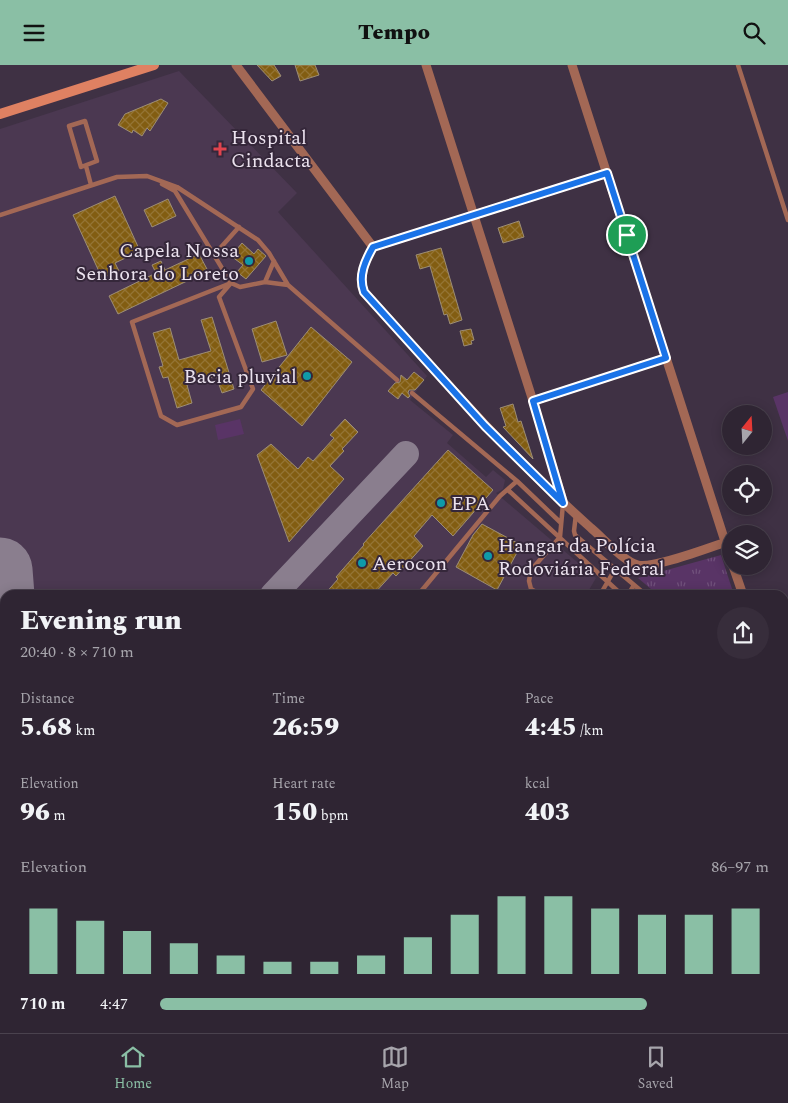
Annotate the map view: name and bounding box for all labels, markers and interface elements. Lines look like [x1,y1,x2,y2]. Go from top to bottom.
text: Tempo [358,16,430,49]
icon: menu [20,19,48,47]
icon: search [740,19,768,47]
place label: Hospital Cindacta [231,123,311,176]
marker: Hospital Cindacta [213,142,227,156]
pin [606,214,648,256]
icon: arrive [613,221,641,249]
place label: Capela Nossa Senhora do Loreto [75,236,239,289]
marker: Capela Nossa Senhora do Loreto [243,255,255,267]
place label: Bacia pluvial [184,362,297,392]
marker: Bacia pluvial [301,370,313,382]
north arrow [722,405,772,455]
map controls [722,405,772,575]
button: locate [722,465,772,515]
place label: EPA [451,489,490,519]
marker: EPA [435,497,447,509]
button: layers [722,525,772,575]
place label: Hangar da Polícia Rodoviária Federal [498,531,665,584]
place label: Aerocon [372,549,447,579]
marker: Hangar da Polícia Rodoviária Federal [482,550,494,562]
marker: Aerocon [356,557,368,569]
text: Evening run [20,599,182,642]
button: share [717,607,769,659]
text: 20:40 · 8 × 710 m [20,640,134,664]
text: Distance [20,688,75,709]
text: Time [272,688,305,709]
text: Pace [525,688,554,709]
text: 5.68 [20,709,72,747]
text: 26:59 [272,709,339,747]
text: 4:45 [525,709,577,747]
text: km [72,720,95,741]
text: /km [577,720,604,741]
text: Elevation [20,773,79,794]
text: Heart rate [272,773,336,794]
text: kcal [525,773,550,794]
text: 96 [20,794,50,832]
text: 150 [272,794,317,832]
text: 403 [525,794,570,832]
text: m [50,805,66,826]
text: bpm [317,805,349,826]
text: Elevation [20,855,87,879]
text: 86–97 m [711,855,769,879]
text: 710 m [20,992,65,1016]
text: 4:47 [100,992,128,1016]
tab: Home [114,1043,152,1094]
tab: Map [381,1043,409,1094]
tab: Saved [638,1043,674,1094]

